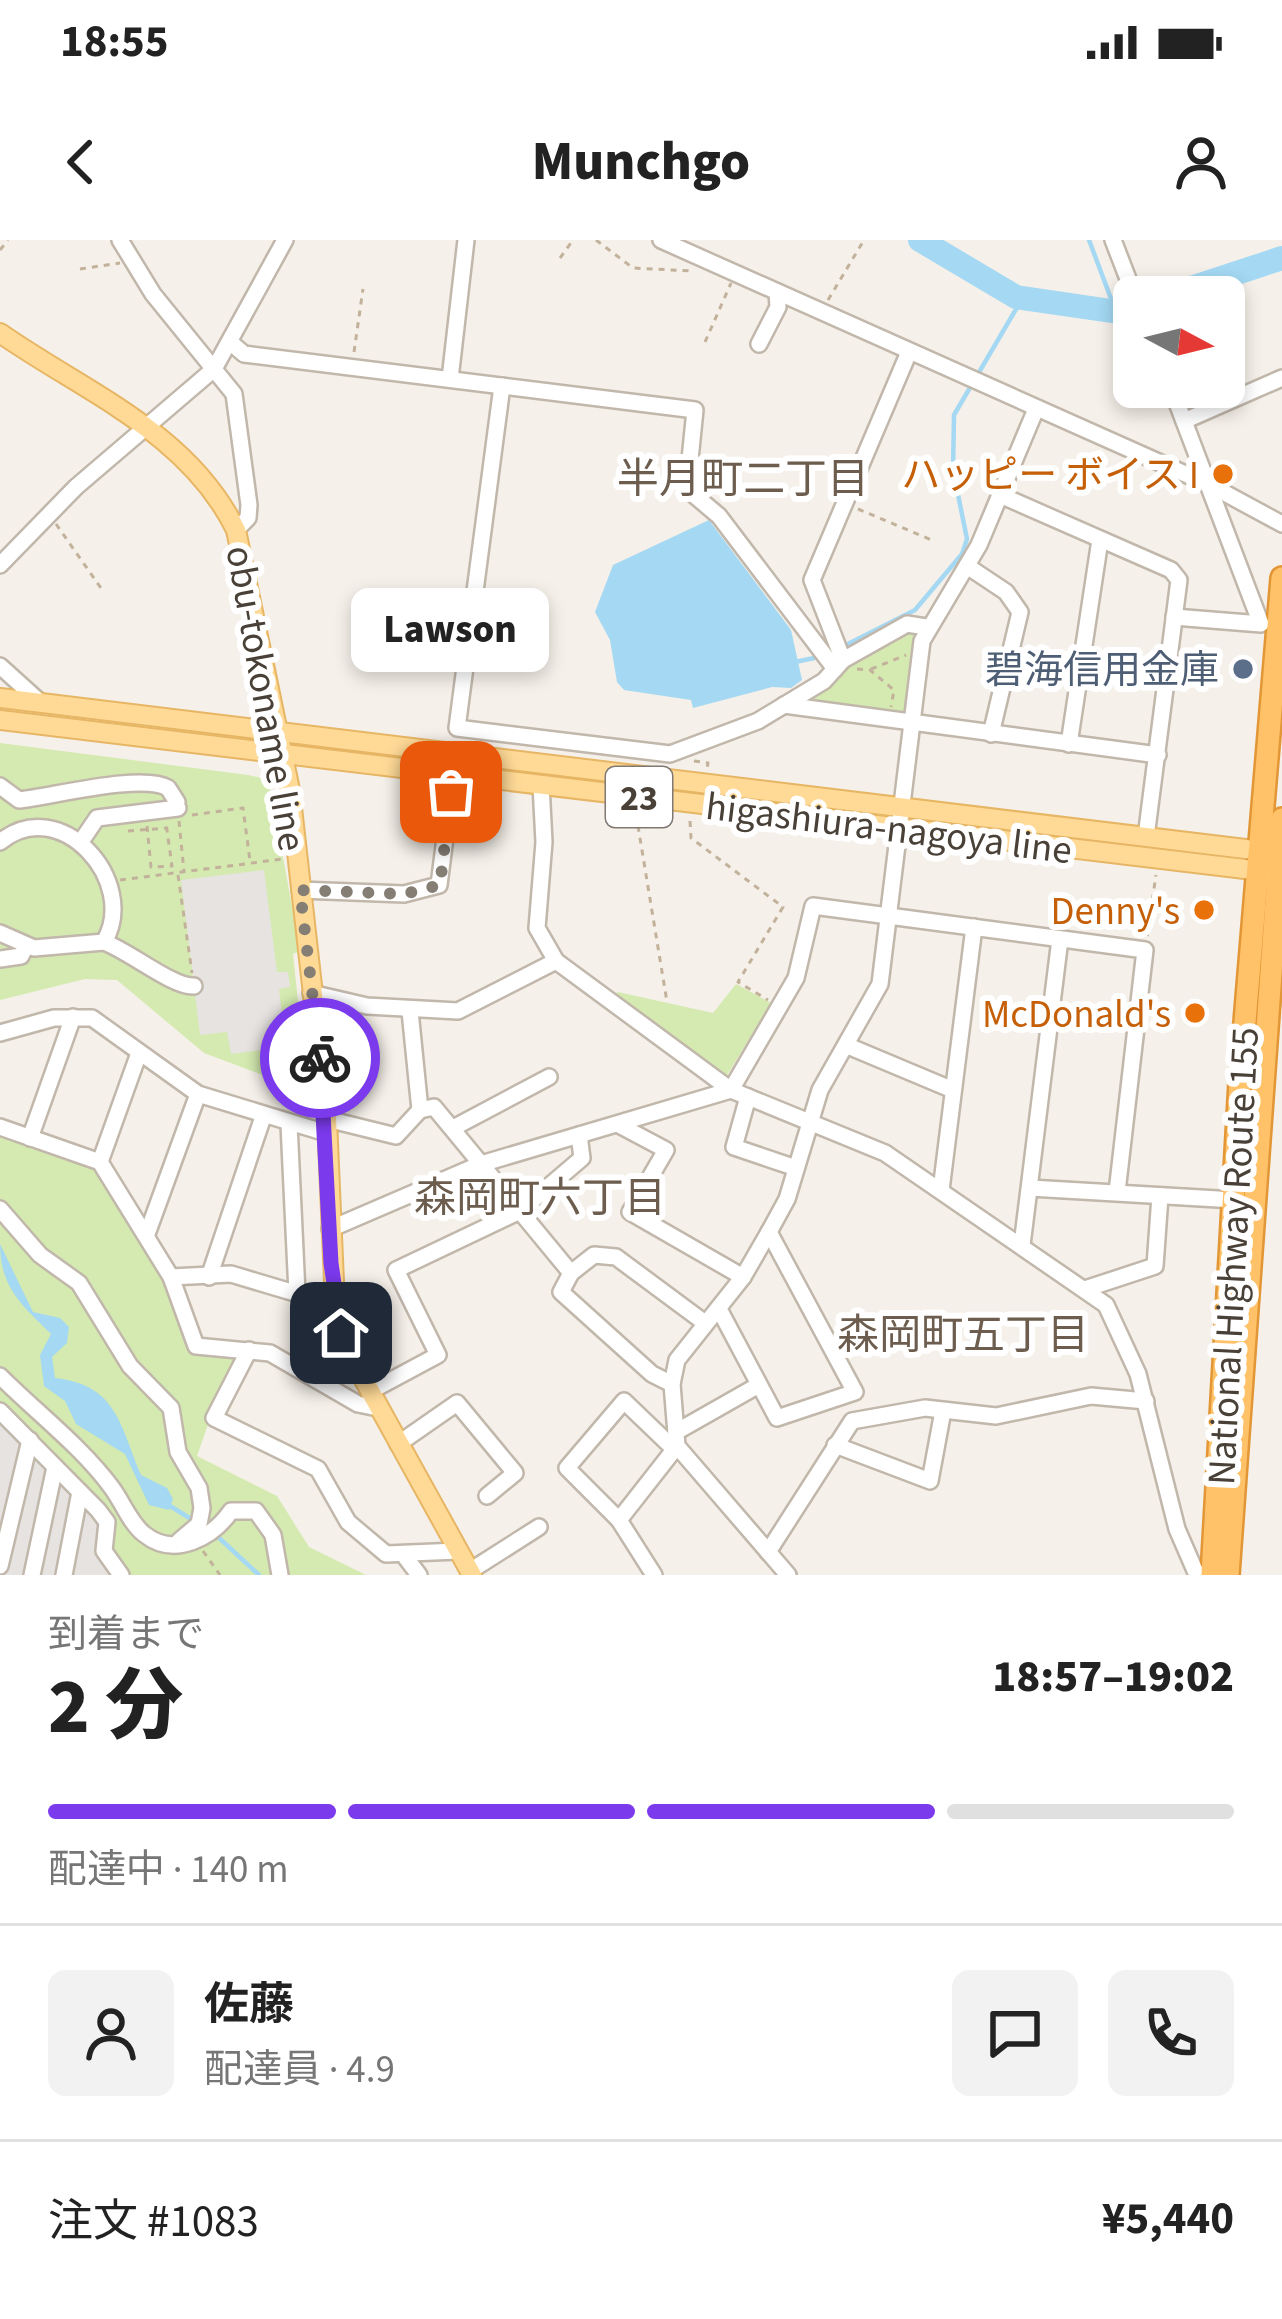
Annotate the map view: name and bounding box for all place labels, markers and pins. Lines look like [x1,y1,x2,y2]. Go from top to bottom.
place label: ハッピー ボイス I [901,448,1199,504]
marker: ハッピー ボイス I [1210,461,1236,487]
callout: Lawson [352,588,550,672]
place label: 碧海信用金庫 [985,643,1219,699]
marker: 碧海信用金庫 [1230,656,1256,682]
pin [400,741,502,843]
place label: Denny's [1051,884,1180,940]
marker: Denny's [1191,897,1217,923]
place label: McDonald's [982,987,1171,1043]
marker: McDonald's [1182,1000,1208,1026]
pin [290,1282,392,1384]

